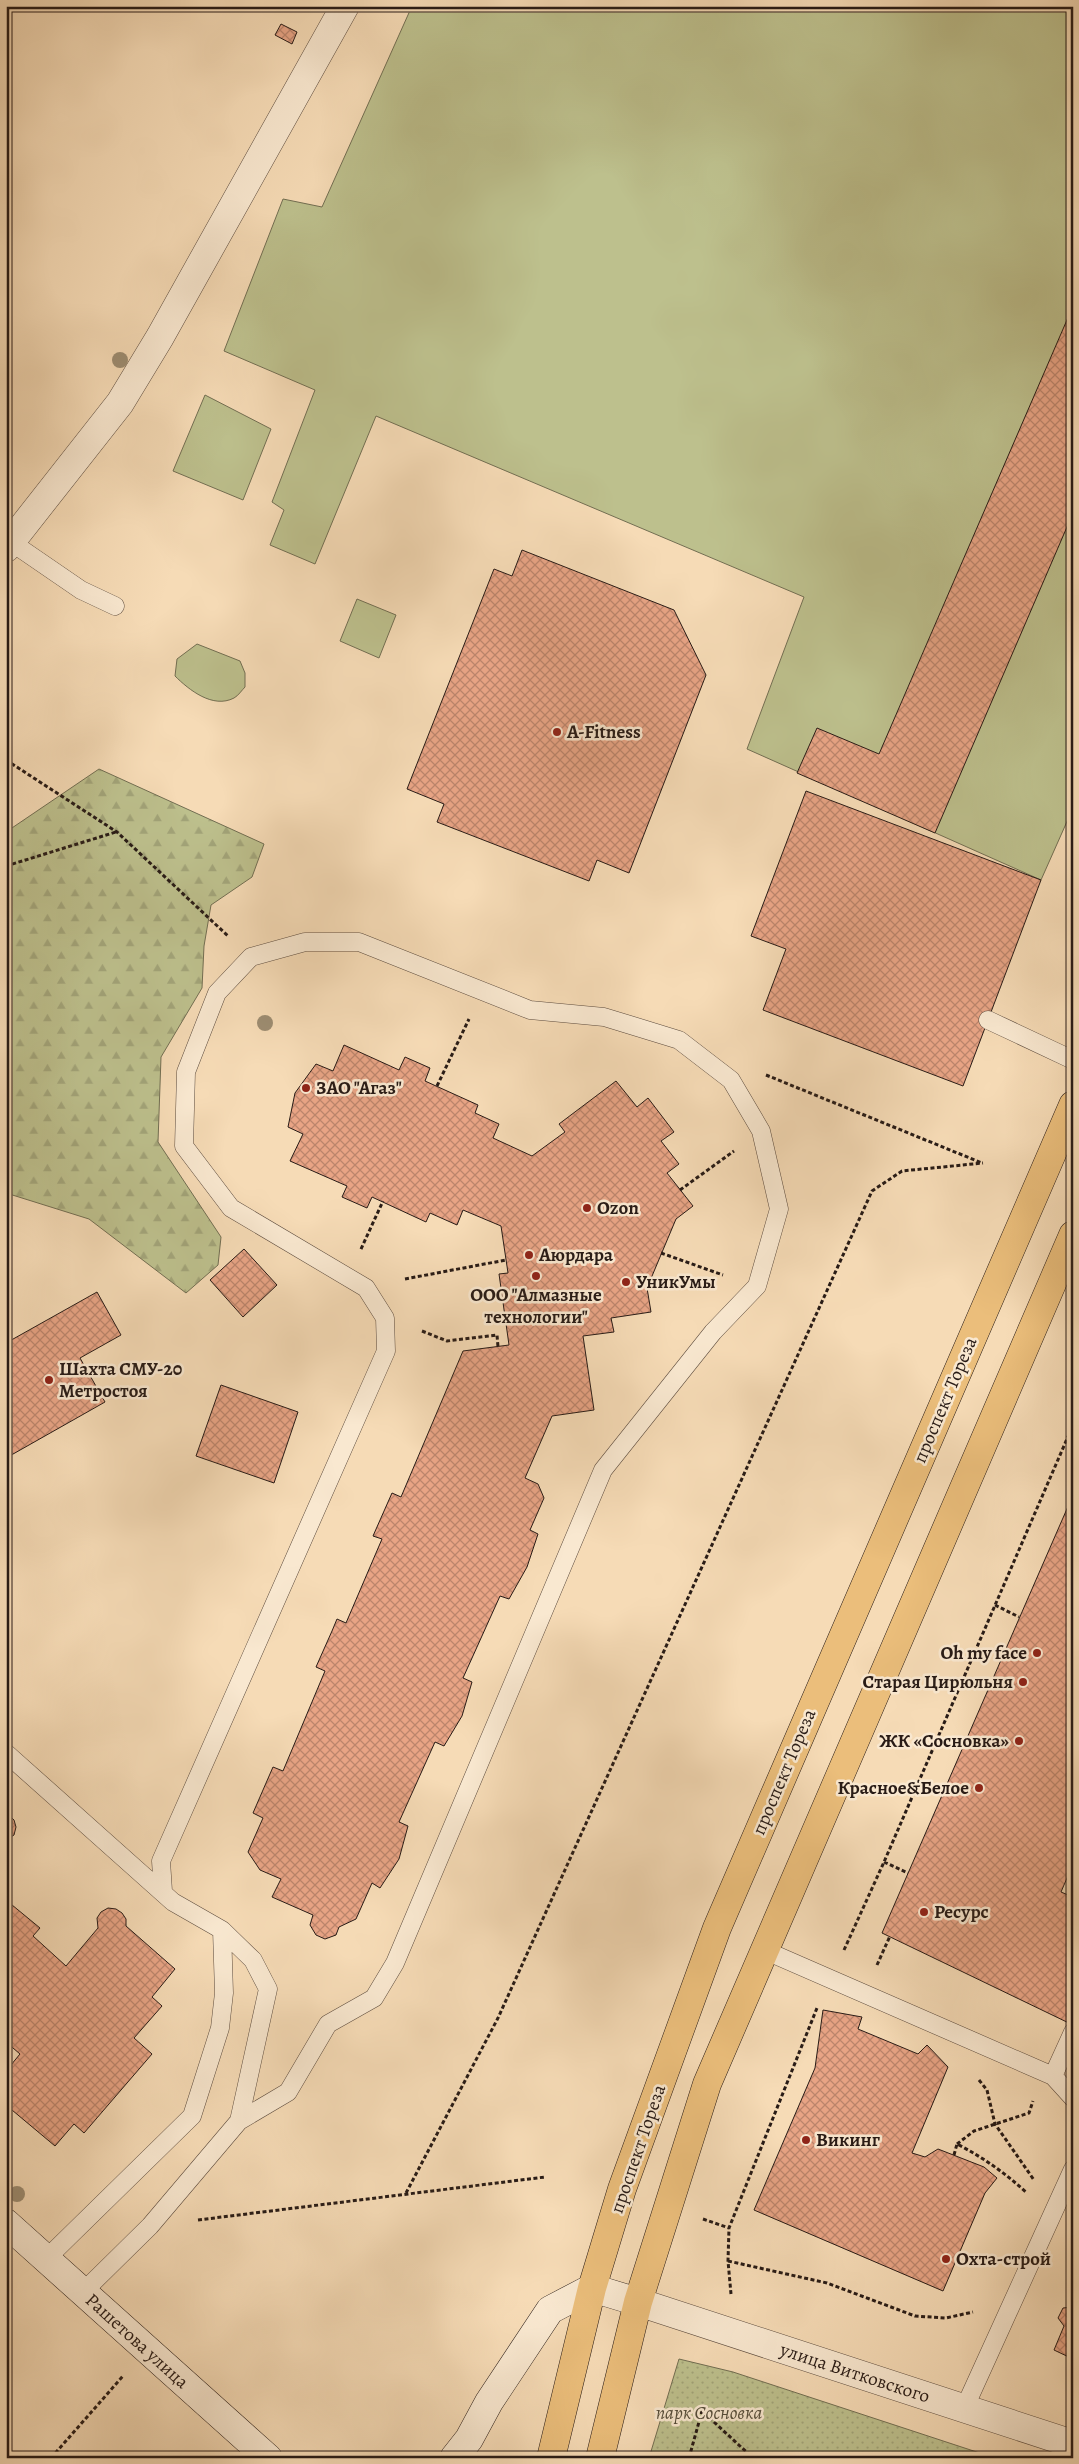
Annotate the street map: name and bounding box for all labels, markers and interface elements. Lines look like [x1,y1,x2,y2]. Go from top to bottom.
place label: A-Fitness [566,719,641,745]
marker: A-Fitness [551,726,563,738]
place label: ЗАО "Агаз" [316,1075,402,1101]
marker: ЗАО "Агаз" [300,1082,312,1094]
place label: Ozon [597,1195,639,1221]
marker: Ozon [581,1202,593,1214]
place label: Аюрдара [538,1242,614,1268]
marker: Аюрдара [523,1249,535,1261]
place label: УникУмы [636,1269,716,1295]
marker: ООО "Алмазные технологии" [530,1270,542,1282]
marker: УникУмы [620,1276,632,1288]
place label: ООО "Алмазные технологии" [470,1282,602,1330]
street label: проспект Тореза [907,1333,983,1467]
place label: Шахта СМУ-20 Метростоя [59,1356,183,1404]
marker: Шахта СМУ-20 Метростоя [43,1374,55,1386]
place label: Oh my face [941,1640,1027,1666]
marker: Oh my face [1031,1647,1043,1659]
place label: Старая Цирюльня [863,1669,1013,1695]
marker: Старая Цирюльня [1017,1676,1029,1688]
street label: проспект Тореза [746,1705,822,1839]
place label: ЖК «Сосновка» [879,1728,1009,1754]
marker: ЖК «Сосновка» [1013,1735,1025,1747]
place label: Красное&Белое [837,1775,969,1801]
marker: Красное&Белое [973,1782,985,1794]
place label: Ресурс [934,1899,989,1925]
marker: Ресурс [918,1906,930,1918]
street label: проспект Тореза [604,2081,672,2217]
place label: Викинг [816,2127,881,2153]
marker: Викинг [800,2134,812,2146]
place label: Охта-строй [956,2246,1051,2272]
marker: Охта-строй [940,2253,952,2265]
street label: Рашетова улица [80,2287,195,2395]
street label: улица Витковского [776,2336,933,2409]
park label: парк Сосновка [656,2400,762,2426]

